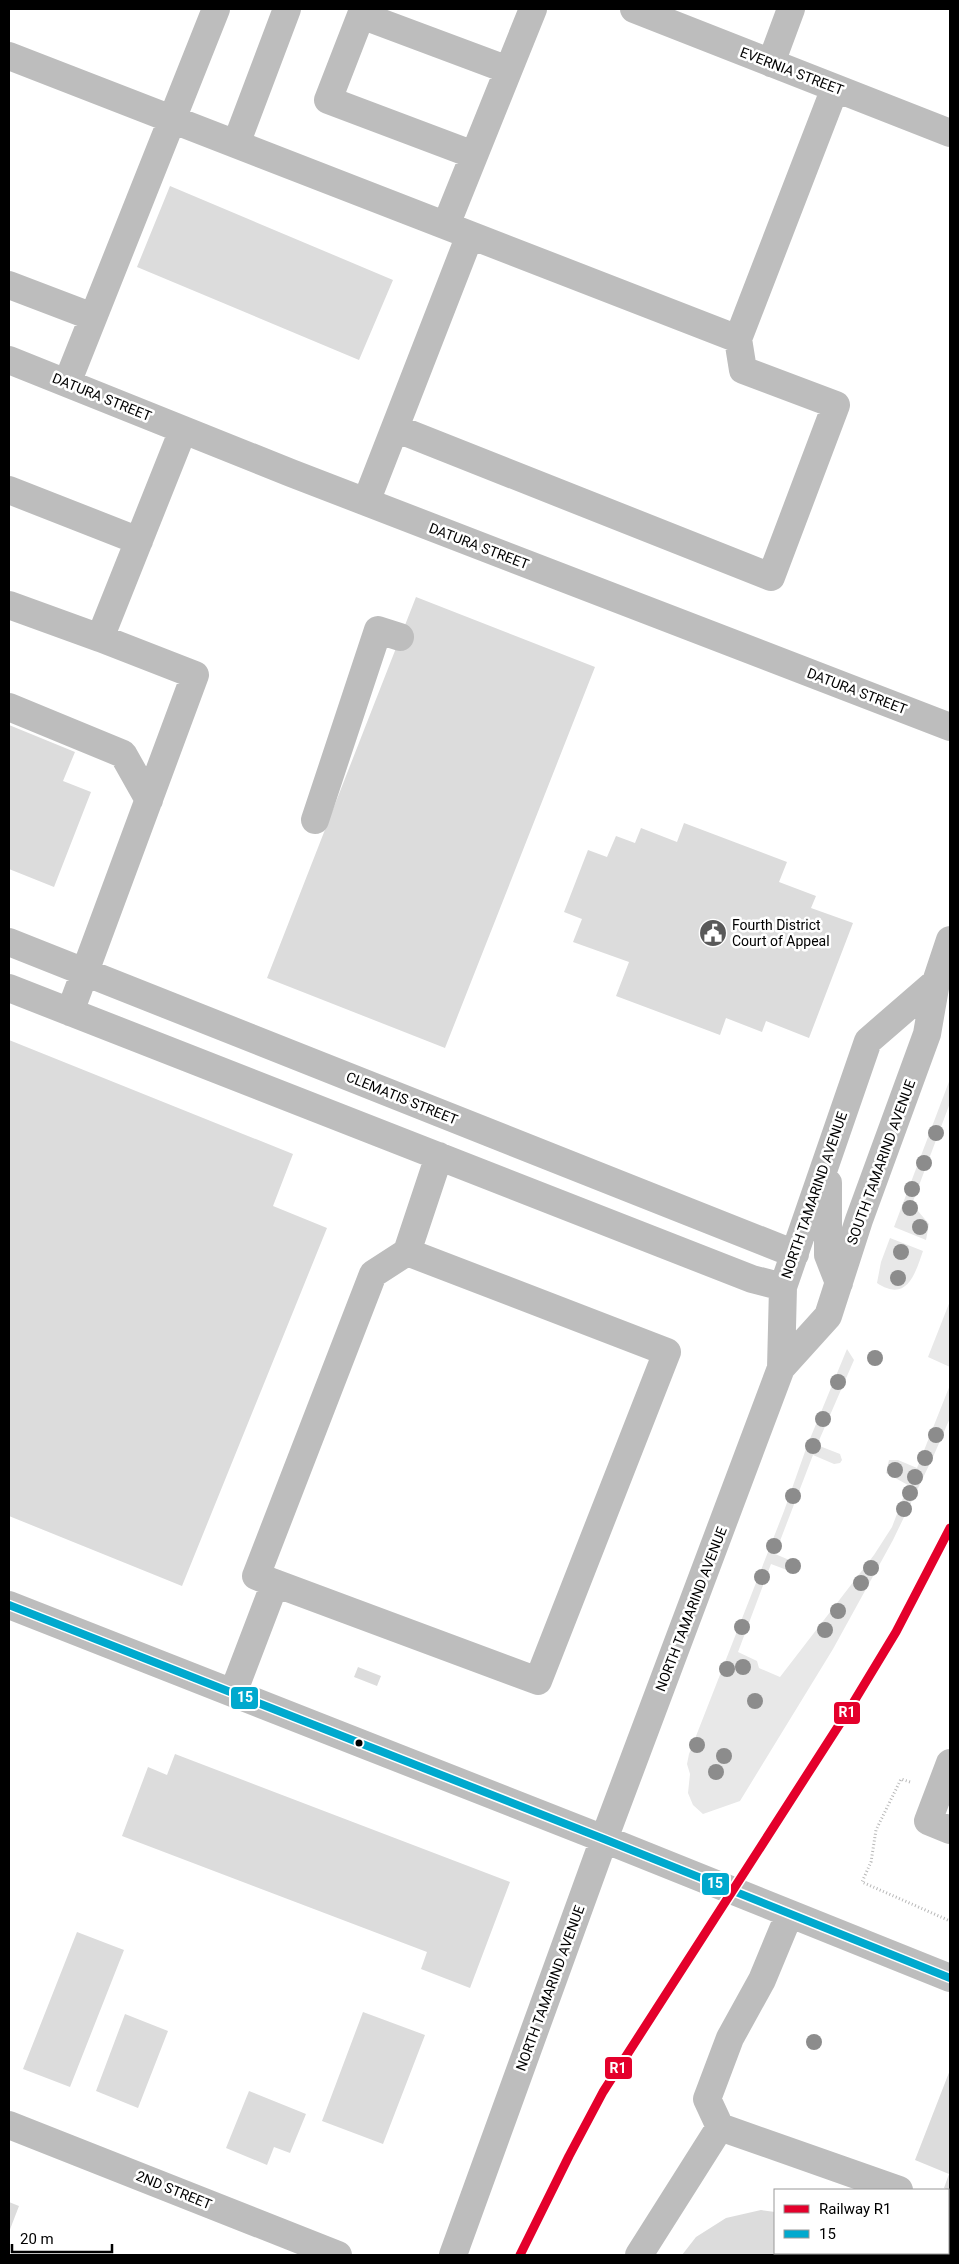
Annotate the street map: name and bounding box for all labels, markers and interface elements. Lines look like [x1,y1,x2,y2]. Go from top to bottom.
street label: EVERNIA STREET [738,44,847,98]
street label: DATURA STREET [50,370,155,424]
street label: DATURA STREET [427,520,532,573]
street label: DATURA STREET [805,665,910,718]
place label: Fourth District Court of Appeal [732,917,830,949]
public building icon: Fourth District Court of Appeal [698,918,728,948]
street label: CLEMATIS STREET [344,1068,461,1128]
street label: SOUTH TAMARIND AVENUE [844,1077,918,1247]
street label: NORTH TAMARIND AVENUE [778,1110,850,1280]
street label: NORTH TAMARIND AVENUE [652,1524,730,1694]
line badge: 15 [230,1686,259,1710]
text: 15 [237,1689,253,1705]
line badge: R1 [833,1701,861,1725]
text: R1 [838,1704,856,1720]
unlabelled marker [354,1738,364,1748]
line badge: 15 [701,1872,730,1896]
text: 15 [707,1875,723,1891]
street label: NORTH TAMARIND AVENUE [513,1903,587,2073]
line badge: R1 [604,2056,633,2080]
text: R1 [609,2060,627,2076]
street label: 2ND STREET [134,2168,215,2213]
legend [774,2189,949,2254]
text: Railway R1 [819,2200,892,2218]
scale bar [12,2222,112,2254]
text: 15 [819,2225,836,2243]
text: 20 m [20,2230,54,2248]

